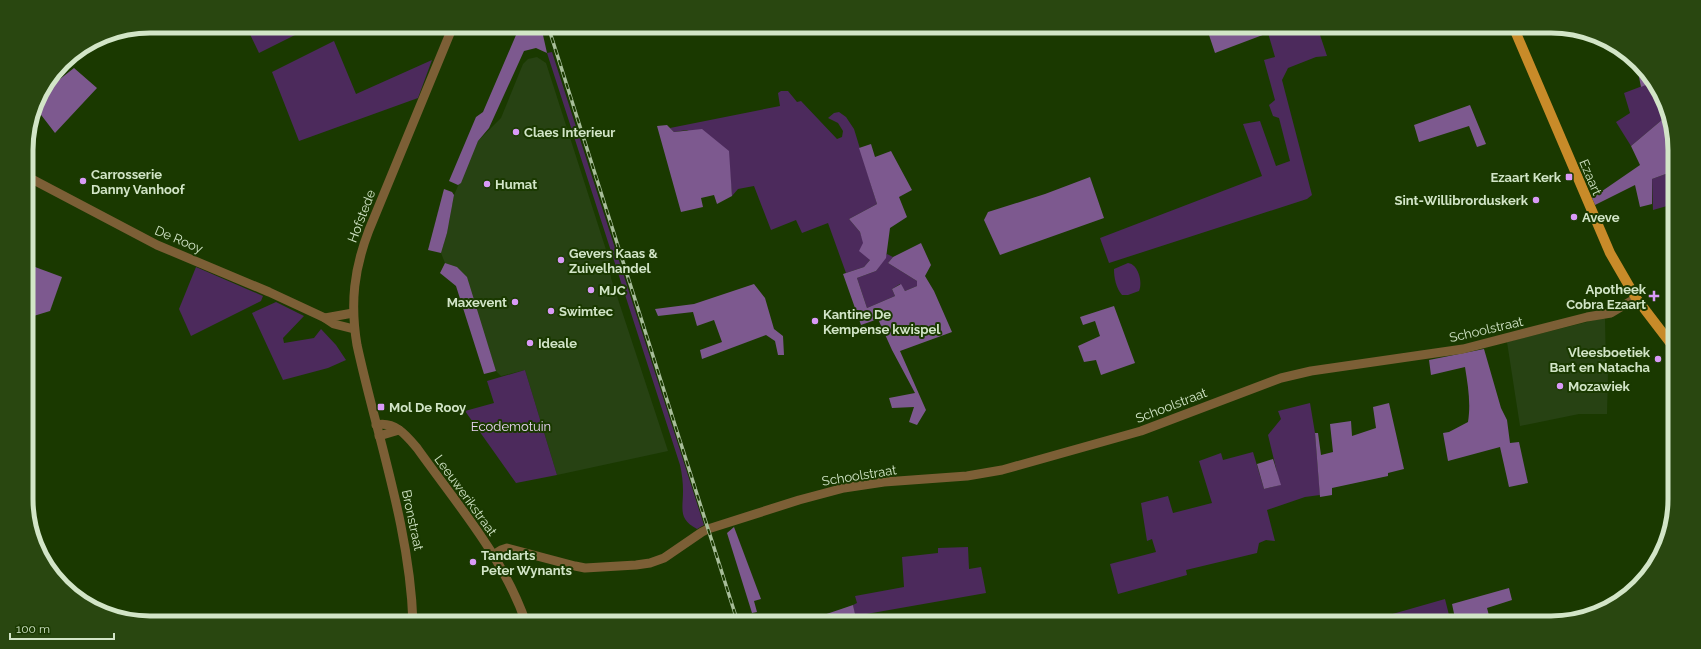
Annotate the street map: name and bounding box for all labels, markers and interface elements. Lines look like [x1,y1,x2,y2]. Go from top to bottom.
place label: Claes Interieur [524,125,615,140]
marker: Claes Interieur [511,127,521,137]
street label: Ezaart [1576,157,1605,198]
place label: Carrosserie Danny Vanhoof [91,167,186,197]
place label: Ezaart Kerk [1490,170,1562,185]
marker: Ezaart Kerk [1564,172,1574,182]
marker: Carrosserie Danny Vanhoof [78,176,88,186]
place label: Humat [495,177,537,192]
marker: Humat [482,179,492,189]
street label: Hofstede [345,187,379,245]
place label: Sint-Willibrorduskerk [1394,193,1529,208]
marker: Sint-Willibrorduskerk [1531,195,1541,205]
place label: Aveve [1582,210,1620,225]
marker: Aveve [1569,212,1579,222]
street label: De Rooy [152,223,205,256]
place label: Gevers Kaas & Zuivelhandel [569,246,658,276]
marker: Gevers Kaas & Zuivelhandel [556,255,566,265]
place label: Apotheek Cobra Ezaart [1566,282,1647,312]
place label: MJC [599,283,626,298]
marker: MJC [586,285,596,295]
marker: Apotheek Cobra Ezaart [1649,291,1659,301]
place label: Maxevent [447,295,507,310]
marker: Maxevent [510,297,520,307]
place label: Swimtec [559,304,614,319]
marker: Swimtec [546,306,556,316]
place label: Kantine De Kempense kwispel [823,307,941,337]
street label: Schoolstraat [1448,314,1525,345]
marker: Kantine De Kempense kwispel [810,316,820,326]
place label: Ideale [538,336,577,351]
marker: Ideale [525,338,535,348]
place label: Vleesboetiek Bart en Natacha [1549,345,1651,375]
marker: Vleesboetiek Bart en Natacha [1653,354,1663,364]
place label: Mozawiek [1568,379,1631,394]
marker: Mozawiek [1555,381,1565,391]
street label: Schoolstraat [1133,385,1210,426]
place label: Mol De Rooy [389,400,466,415]
marker: Mol De Rooy [376,402,386,412]
park label: Ecodemotuin [471,419,551,434]
street label: Leeuwerikstraat [431,452,500,539]
street label: Schoolstraat [821,462,898,489]
street label: Bronstraat [399,488,426,553]
place label: Tandarts Peter Wynants [481,548,573,578]
marker: Tandarts Peter Wynants [468,557,478,567]
scale bar [10,615,114,641]
text: 100 m [16,622,50,636]

